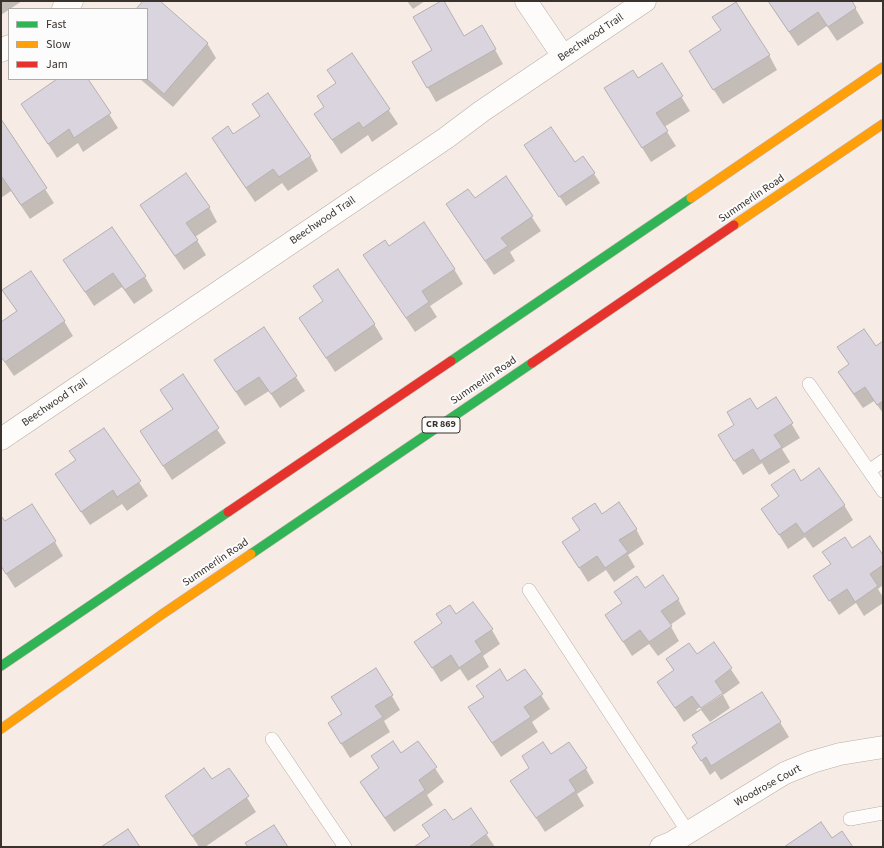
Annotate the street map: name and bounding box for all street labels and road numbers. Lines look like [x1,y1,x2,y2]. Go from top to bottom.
street label: Beechwood Trail [556,11,626,65]
street label: Summerlin Road [717,172,787,226]
street label: Beechwood Trail [288,194,358,248]
street label: Summerlin Road [449,354,519,408]
street label: Beechwood Trail [20,376,90,430]
road number: CR 869 [422,417,460,433]
street label: Summerlin Road [181,536,251,590]
street label: Woodrose Court [732,762,804,810]

